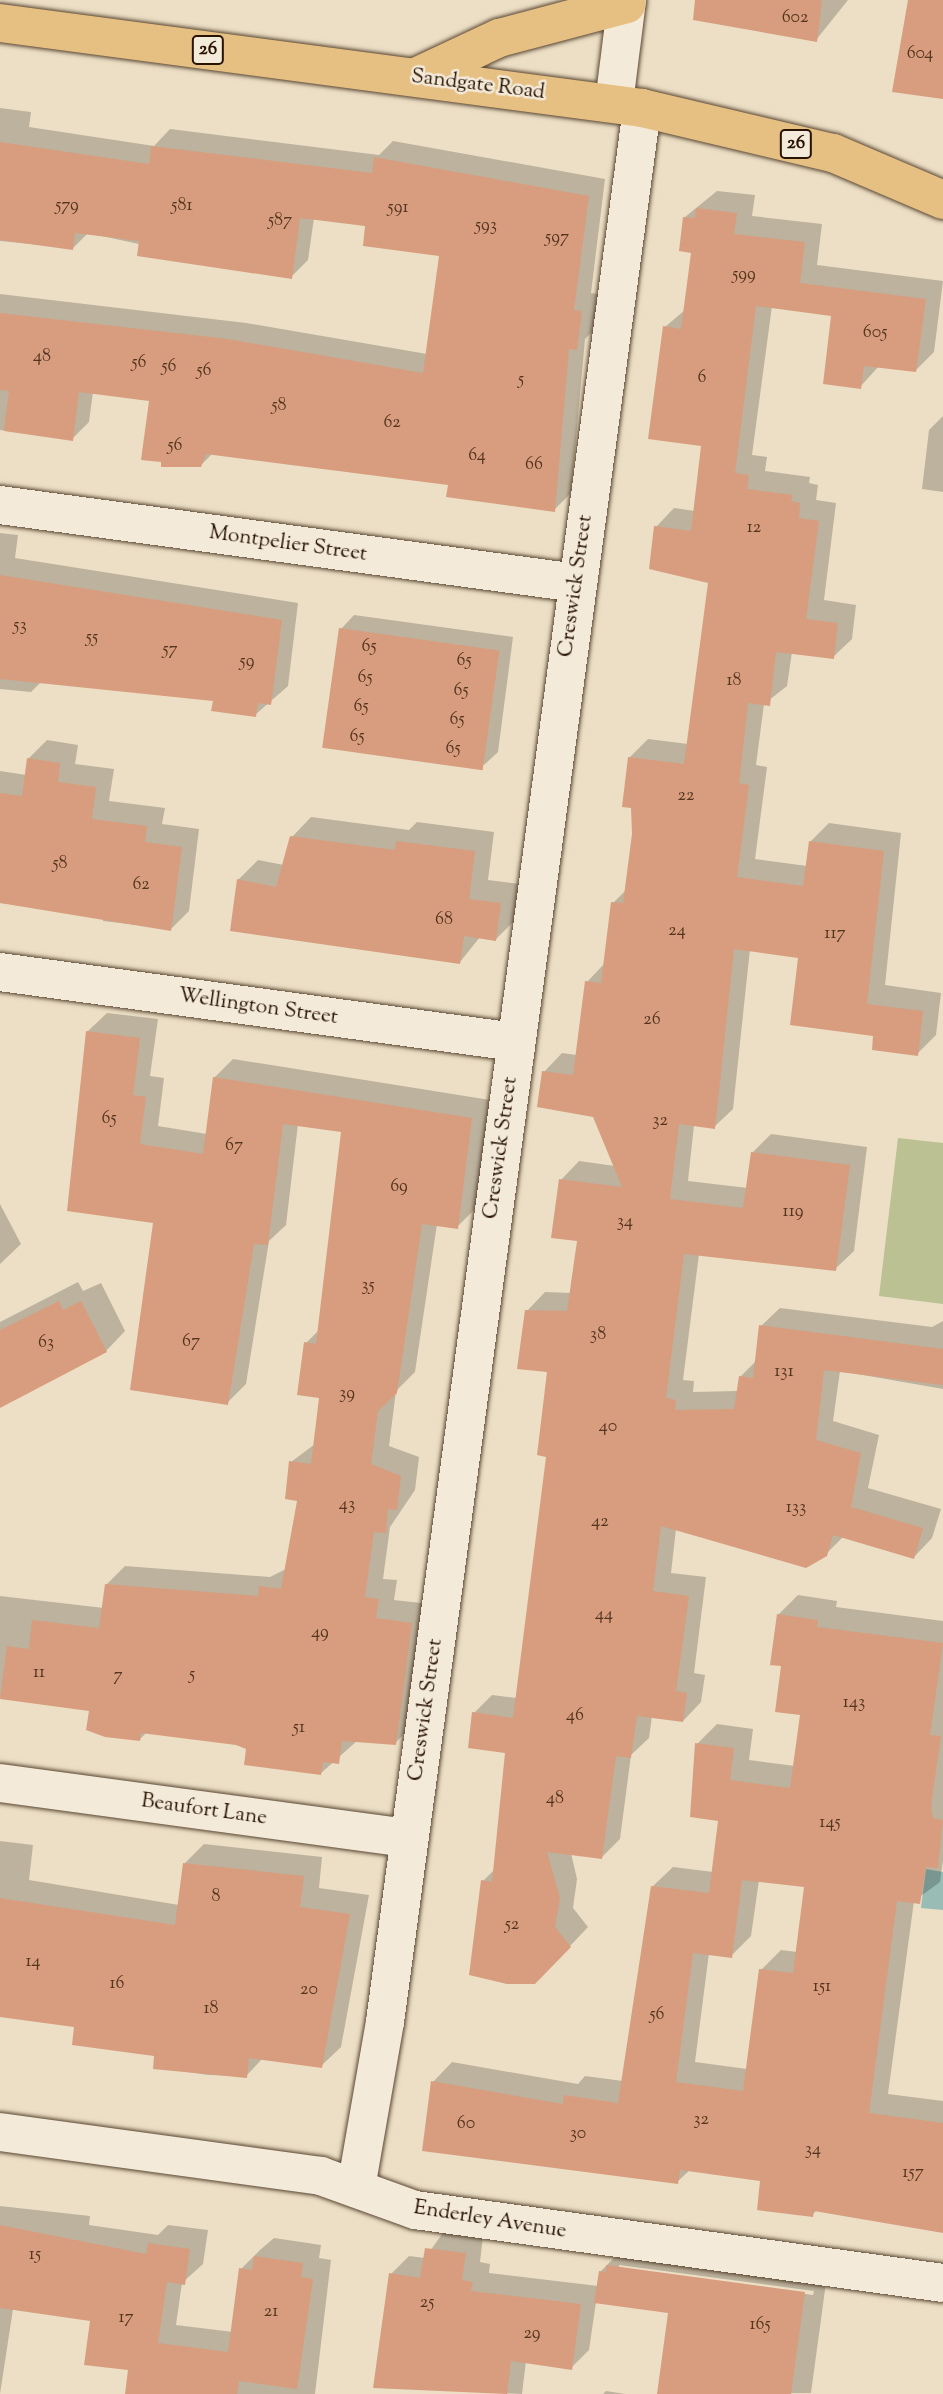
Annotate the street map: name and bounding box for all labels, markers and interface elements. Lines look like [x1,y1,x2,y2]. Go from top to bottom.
house number: 602 [782,7,808,29]
road number: 26 [190,34,226,66]
house number: 604 [907,43,933,65]
street label: Sandgate Road [410,64,546,106]
road number: 26 [778,128,814,160]
house number: 579 [55,195,79,217]
house number: 581 [171,195,193,217]
house number: 591 [387,197,409,219]
house number: 587 [268,210,292,232]
house number: 593 [475,215,497,237]
house number: 597 [545,227,569,249]
house number: 599 [732,264,756,286]
house number: 605 [863,322,887,344]
house number: 48 [33,346,51,368]
house number: 56 [131,352,147,374]
house number: 56 [161,356,177,378]
house number: 56 [196,360,212,382]
house number: 6 [698,367,706,389]
house number: 5 [518,369,524,391]
house number: 58 [271,395,287,417]
house number: 62 [383,412,401,434]
house number: 56 [167,435,183,457]
house number: 64 [468,445,486,467]
house number: 66 [525,454,543,476]
street label: Creswick Street [554,513,598,659]
house number: 12 [747,517,761,539]
street label: Montpelier Street [207,520,369,568]
house number: 53 [13,615,27,637]
house number: 55 [86,627,98,649]
house number: 65 [361,636,377,658]
house number: 57 [162,639,178,661]
house number: 65 [456,650,472,672]
house number: 59 [240,651,254,673]
house number: 65 [357,667,373,689]
house number: 18 [726,670,742,692]
house number: 65 [453,680,469,702]
house number: 65 [353,696,369,718]
house number: 65 [449,709,465,731]
house number: 65 [349,726,365,748]
house number: 65 [445,738,461,760]
house number: 22 [678,785,694,807]
house number: 58 [52,853,68,875]
house number: 62 [132,874,150,896]
house number: 68 [435,909,453,931]
house number: 24 [668,920,686,942]
house number: 117 [824,923,846,945]
street label: Wellington Street [177,983,339,1031]
house number: 26 [643,1009,661,1031]
street label: Creswick Street [479,1075,523,1221]
house number: 65 [101,1108,117,1130]
house number: 32 [652,1110,668,1132]
house number: 67 [225,1135,243,1157]
house number: 69 [390,1176,408,1198]
house number: 119 [783,1201,803,1223]
house number: 34 [617,1211,633,1233]
house number: 35 [361,1275,375,1297]
house number: 38 [590,1324,606,1346]
house number: 67 [182,1331,200,1353]
house number: 63 [38,1332,54,1354]
house number: 131 [774,1361,794,1383]
house number: 39 [339,1383,355,1405]
house number: 40 [599,1416,617,1438]
house number: 43 [339,1494,355,1516]
house number: 133 [786,1497,806,1519]
house number: 42 [591,1511,609,1533]
house number: 44 [595,1604,613,1626]
house number: 49 [311,1622,329,1644]
street label: Creswick Street [404,1637,448,1783]
house number: 11 [33,1662,45,1684]
house number: 5 [189,1664,195,1686]
house number: 7 [113,1665,123,1687]
house number: 143 [843,1692,865,1714]
house number: 46 [566,1705,584,1727]
house number: 51 [293,1717,305,1739]
house number: 48 [546,1788,564,1810]
street label: Beaufort Lane [140,1789,268,1831]
house number: 145 [819,1812,841,1834]
house number: 8 [212,1886,220,1908]
house number: 52 [505,1914,519,1936]
house number: 14 [25,1951,41,1973]
house number: 16 [109,1973,125,1995]
house number: 151 [813,1976,831,1998]
house number: 20 [300,1979,318,2001]
house number: 18 [203,1998,219,2020]
house number: 56 [649,2004,665,2026]
house number: 32 [693,2109,709,2131]
house number: 60 [457,2113,475,2135]
house number: 30 [570,2123,586,2145]
house number: 34 [805,2139,821,2161]
house number: 157 [902,2162,924,2184]
street label: Enderley Avenue [412,2195,568,2245]
house number: 15 [29,2244,41,2266]
house number: 25 [420,2292,434,2314]
house number: 21 [264,2301,278,2323]
house number: 17 [118,2307,134,2329]
house number: 165 [749,2314,771,2336]
house number: 29 [523,2323,541,2345]

